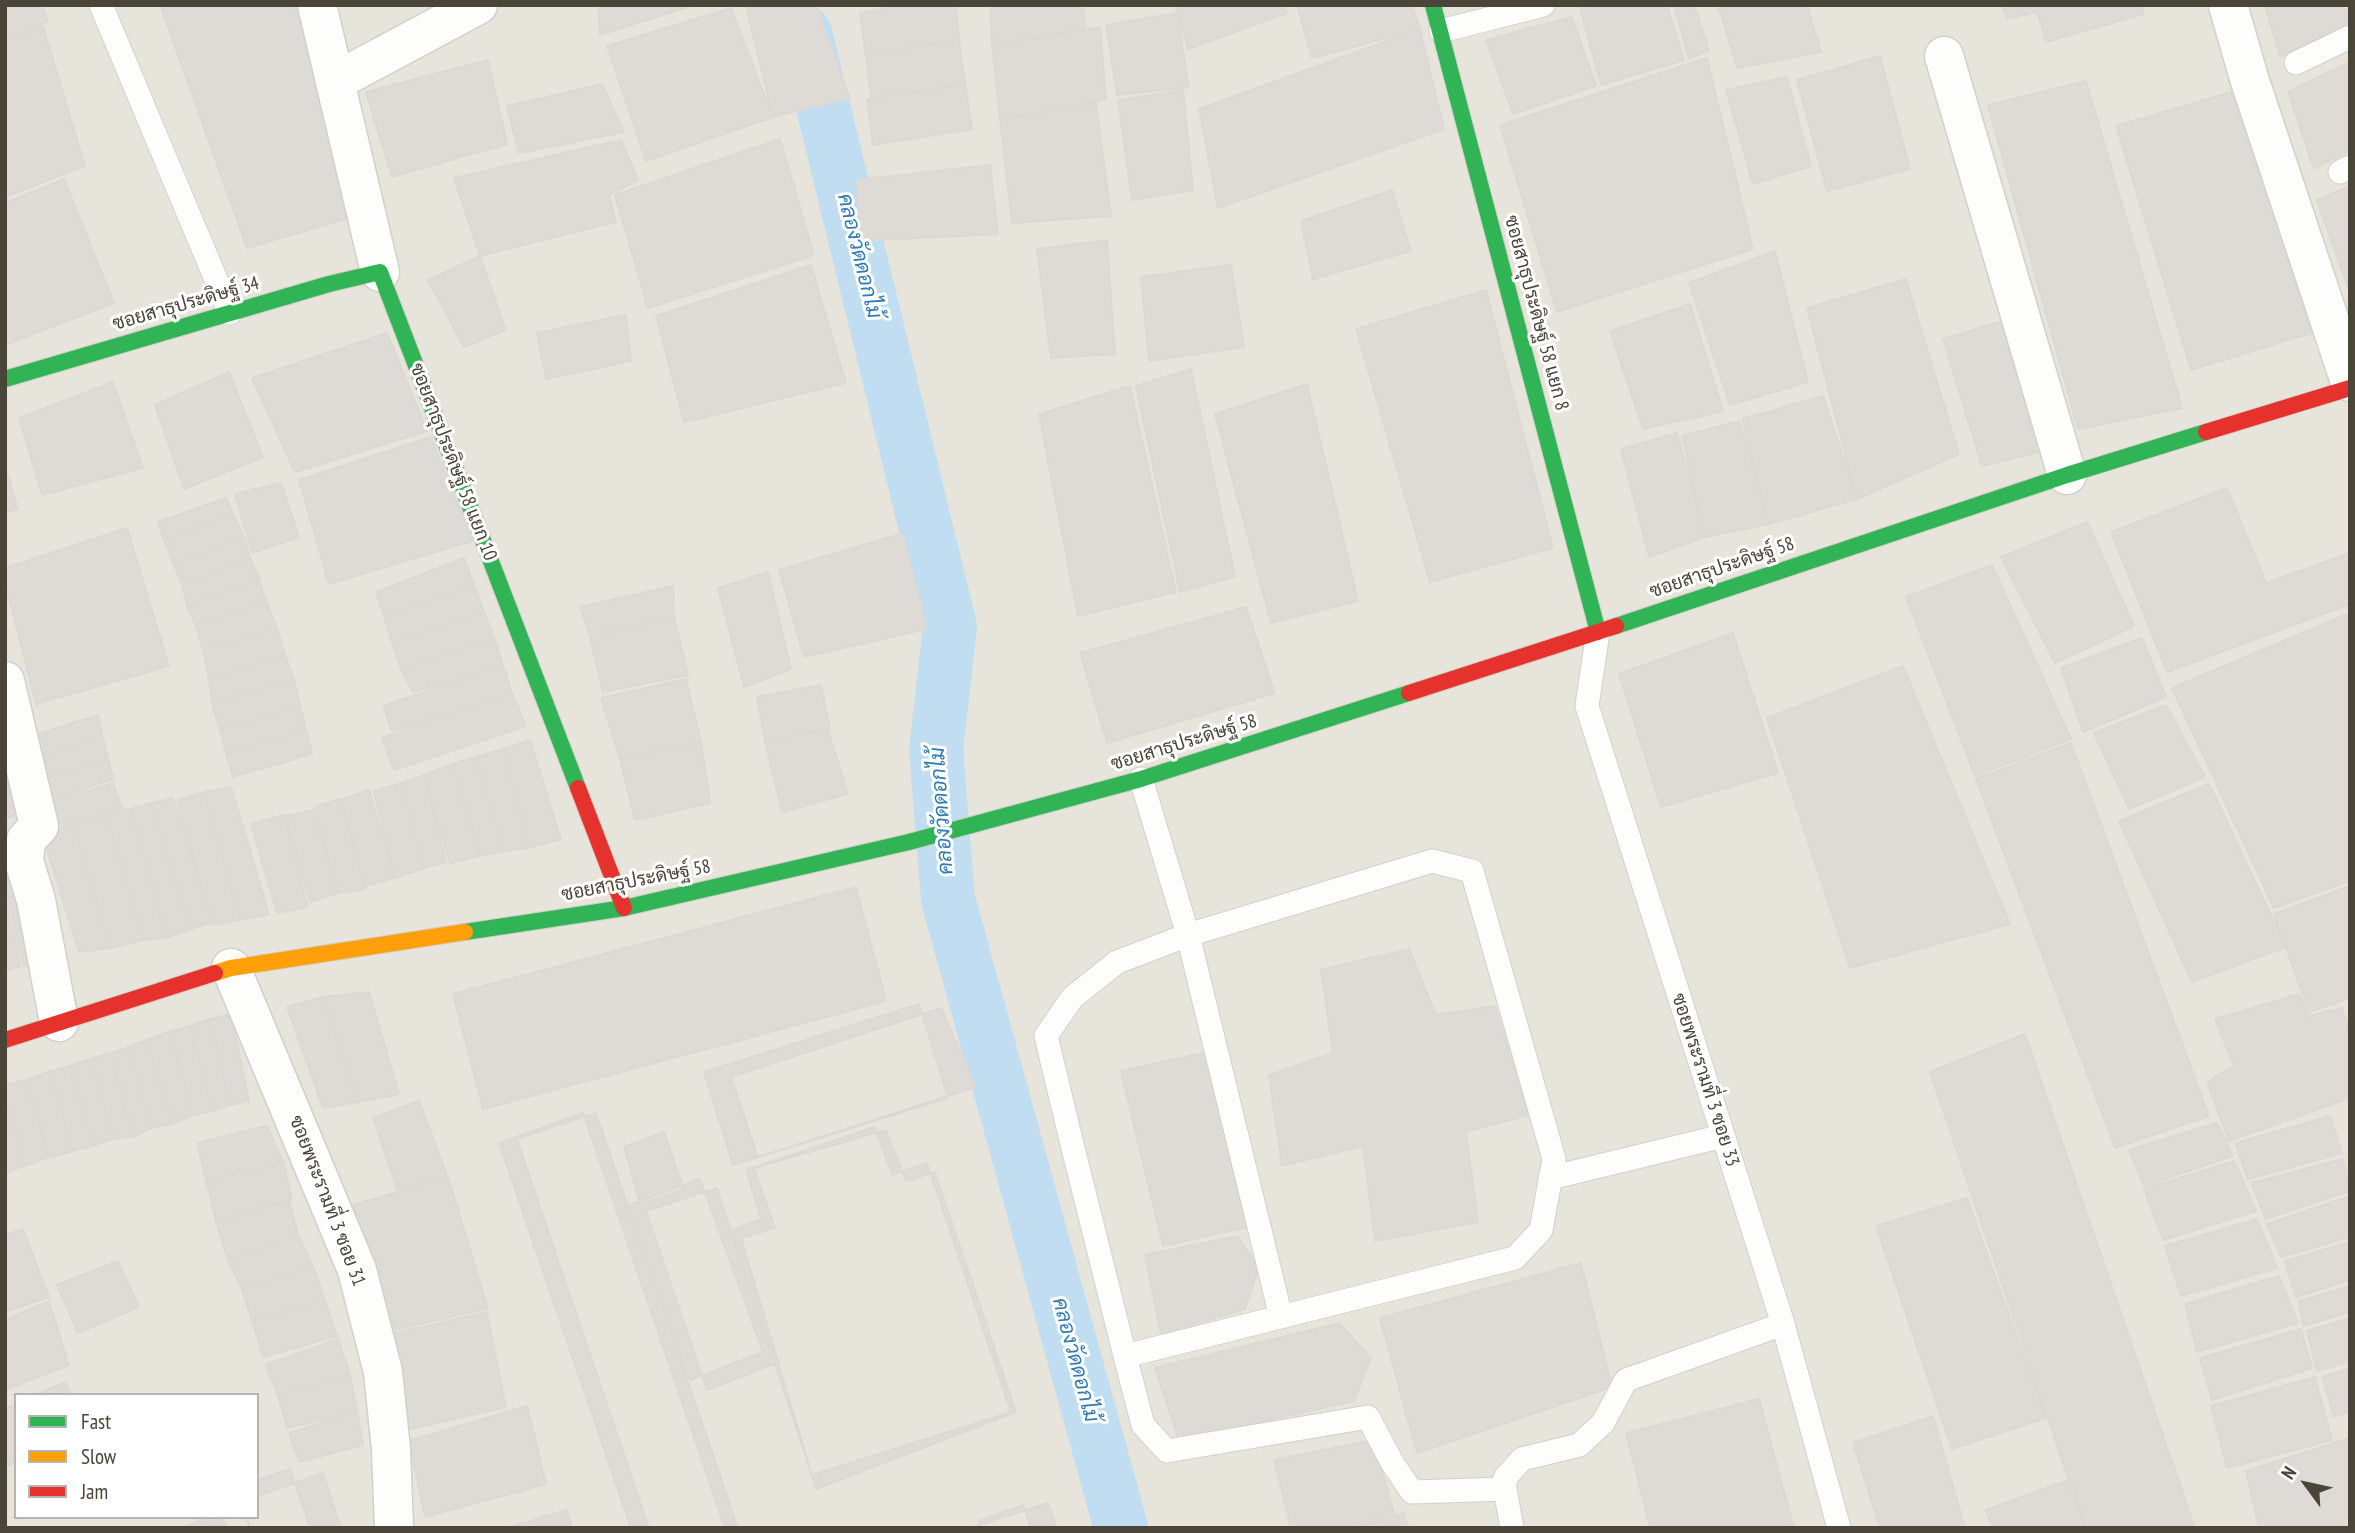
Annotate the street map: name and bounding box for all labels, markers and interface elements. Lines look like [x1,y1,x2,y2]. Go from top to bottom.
water label: คลองวัดดอกไม้ [831,191,887,321]
street label: ซอยสาธุประดิษฐ์ 58 แยก 8 [1499,213,1573,413]
street label: ซอยสาธุประดิษฐ์ 34 [110,272,262,336]
street label: ซอยสาธุประดิษฐ์ 58 แยก 10 [405,360,501,564]
street label: ซอยสาธุประดิษฐ์ 58 [1647,533,1797,603]
street label: ซอยสาธุประดิษฐ์ 58 [1108,710,1260,776]
water label: คลองวัดดอกไม้ [925,746,959,876]
street label: ซอยสาธุประดิษฐ์ 58 [559,855,713,907]
street label: ซอยพระรามที่ 3 ซอย 33 [1666,991,1744,1169]
street label: ซอยพระรามที่ 3 ซอย 31 [284,1113,370,1289]
water label: คลองวัดดอกไม้ [1046,1295,1104,1425]
legend [14,1393,259,1519]
text: Fast [81,1408,111,1435]
text: Slow [81,1443,116,1470]
north arrow [2271,1449,2341,1519]
text: N [2276,1462,2301,1483]
text: Jam [81,1478,108,1505]

